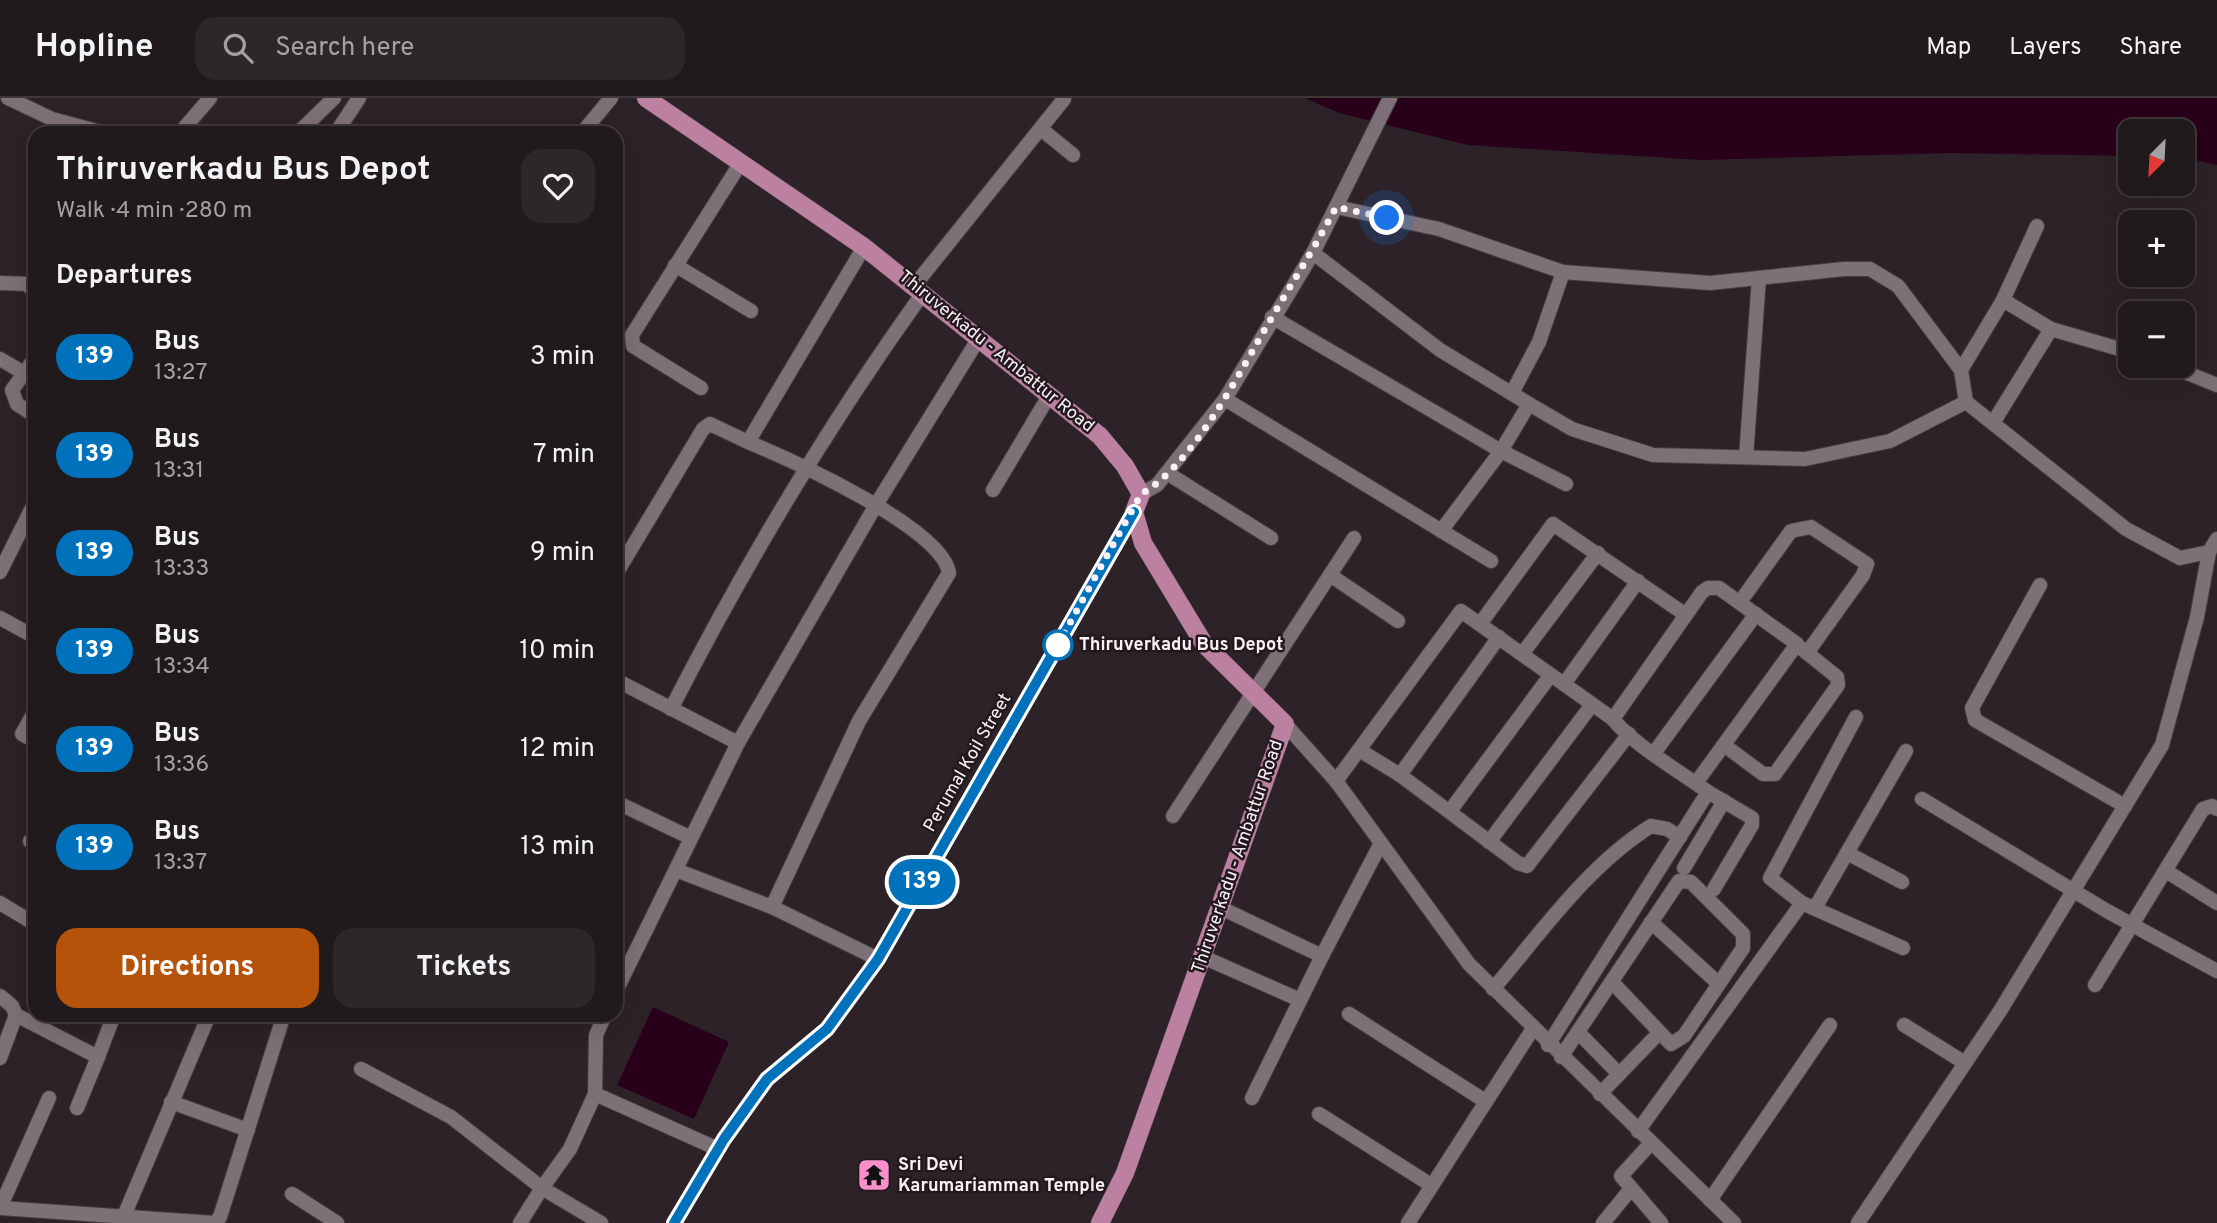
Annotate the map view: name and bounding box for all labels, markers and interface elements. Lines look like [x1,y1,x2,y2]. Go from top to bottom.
search box [195,17,685,80]
text: Hopline [35,27,153,69]
icon: search [219,29,257,67]
text: Search here [275,32,414,65]
text: Map [1926,33,1971,63]
text: Layers [2009,33,2081,63]
text: Share [2119,33,2182,63]
north arrow [2118,119,2194,196]
map controls [2118,119,2195,378]
button: heart [521,149,595,223]
text: Thiruverkadu Bus Depot [56,150,430,192]
text: Walk · 4 min · 280 m [56,197,252,226]
your location [1369,200,1404,235]
button: + [2118,210,2195,287]
text: Departures [56,260,193,293]
street label: Thiruverkadu - Ambattur Road [893,266,1099,438]
button: − [2118,301,2195,378]
text: Bus [154,326,200,359]
text: 3 min [530,341,595,374]
text: 139 [75,342,114,372]
text: 13:27 [154,359,207,388]
text: Bus [154,424,200,457]
text: 7 min [533,439,595,472]
text: 139 [75,440,114,470]
text: 13:31 [154,457,204,486]
text: Bus [154,522,200,555]
text: 9 min [530,537,595,570]
text: 139 [75,538,114,568]
text: 13:33 [154,555,209,584]
text: Bus [154,620,200,653]
marker: Thiruverkadu Bus Depot [1043,630,1073,660]
place label: Thiruverkadu Bus Depot [1079,634,1283,657]
text: 10 min [519,635,595,668]
text: 139 [75,636,114,666]
text: 13:34 [154,653,210,682]
street label: Perumal Koil Street [919,689,1017,837]
text: Bus [154,718,200,751]
text: 12 min [520,733,595,766]
text: 139 [75,734,114,764]
street label: Thiruverkadu - Ambattur Road [1187,737,1289,977]
text: 13:36 [154,751,209,780]
text: Bus [154,816,200,849]
text: 13 min [520,831,595,864]
text: 139 [75,832,114,862]
text: 13:37 [154,849,207,878]
line badge: 139 [882,859,962,905]
text: 139 [903,867,941,897]
button: Directions [56,928,319,1008]
button: Tickets [333,928,595,1008]
place label: Sri Devi Karumariamman Temple [898,1154,1105,1198]
temple icon: Sri Devi Karumariamman Temple [855,1156,893,1194]

